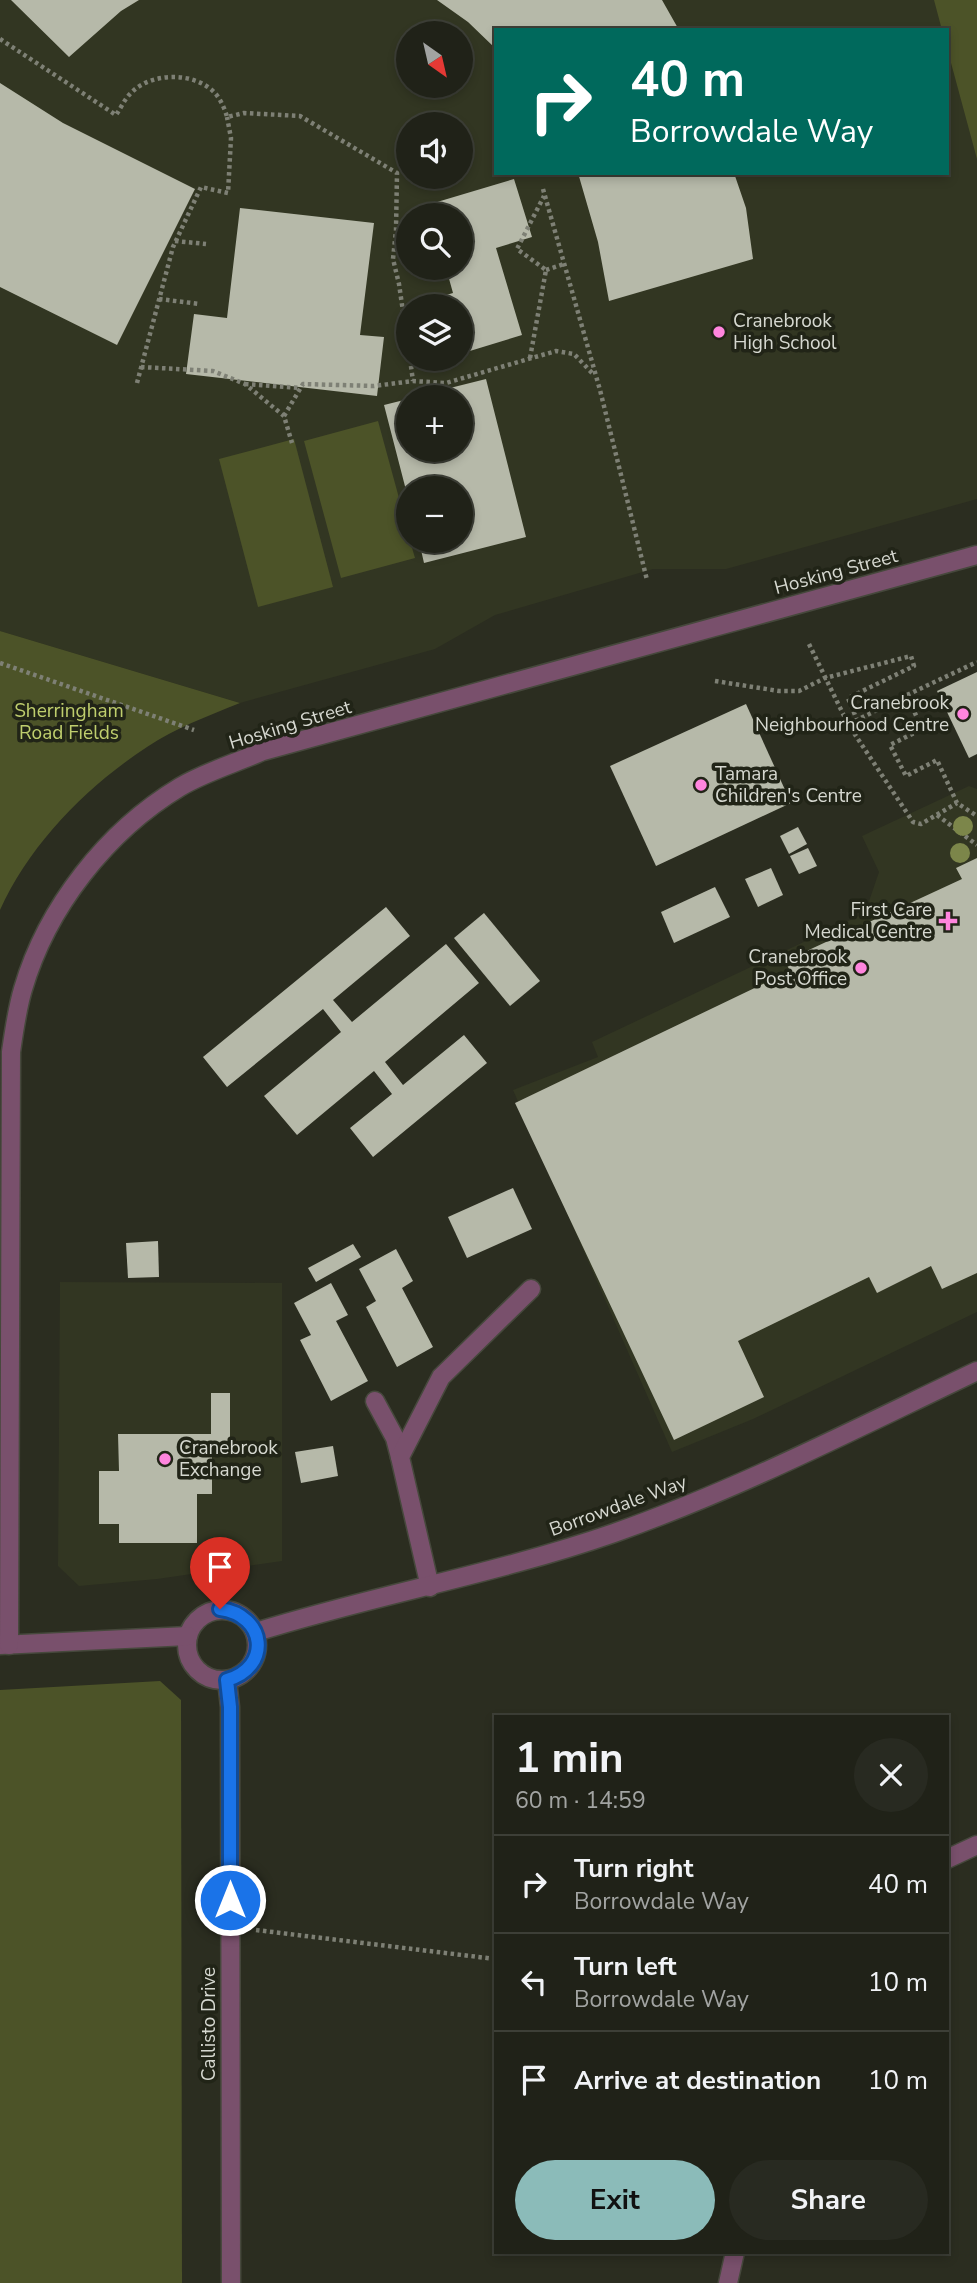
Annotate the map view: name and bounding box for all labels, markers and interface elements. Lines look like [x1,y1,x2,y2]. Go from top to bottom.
north arrow [396,21,472,98]
map controls [396,21,473,553]
text: 40 m [630,46,745,113]
icon: right [515,56,606,147]
text: Borrowdale Way [630,110,873,153]
button: sound [396,112,473,189]
button: search [396,203,473,280]
button: layers [396,294,473,371]
place label: Cranebrook High School [733,308,837,356]
marker: Cranebrook High School [711,324,727,340]
button: + [396,385,473,462]
button: − [396,476,473,553]
street label: Hosking Street [771,543,901,601]
place label: Cranebrook Neighbourhood Centre [755,690,949,738]
street label: Hosking Street [226,694,355,756]
park label: Sherringham Road Fields [14,698,124,746]
marker: Cranebrook Neighbourhood Centre [955,706,971,722]
place label: Tamara Children's Centre [715,761,862,809]
marker: Tamara Children's Centre [693,777,709,793]
place label: First Care Medical Centre [804,897,932,945]
marker: First Care Medical Centre [938,911,958,931]
place label: Cranebrook Post Office [748,944,847,992]
marker: Cranebrook Post Office [853,960,869,976]
place label: Cranebrook Exchange [179,1435,278,1483]
marker: Cranebrook Exchange [157,1451,173,1467]
street label: Borrowdale Way [546,1469,691,1543]
pin [190,1537,250,1609]
icon: arrive [201,1548,239,1586]
text: 1 min [515,1730,624,1787]
button: close [854,1738,928,1812]
text: 60 m · 14:59 [515,1785,646,1816]
text: Turn right [574,1851,693,1886]
position arrow [193,1863,267,1937]
icon: right [515,1865,553,1903]
text: 40 m [868,1867,928,1902]
text: Borrowdale Way [574,1886,749,1917]
text: Turn left [574,1949,677,1984]
icon: left [515,1963,553,2001]
text: 10 m [868,1965,928,2000]
street label: Callisto Drive [196,1967,222,2081]
text: Borrowdale Way [574,1984,749,2015]
icon: arrive [515,2061,553,2099]
text: Arrive at destination [574,2063,821,2098]
text: 10 m [868,2063,928,2098]
button: Exit [515,2160,715,2240]
button: Share [729,2160,928,2240]

